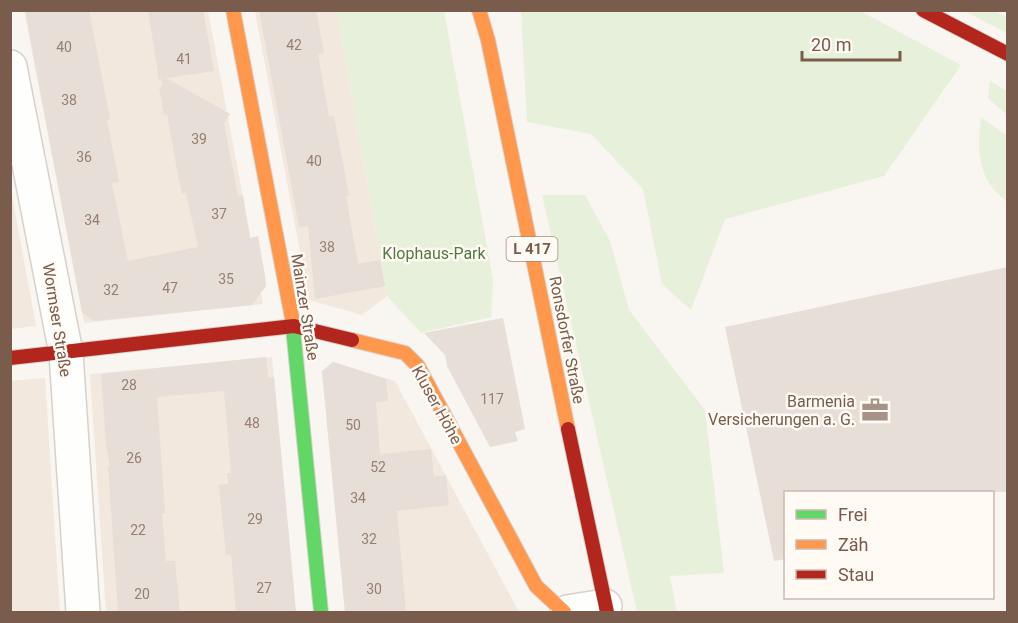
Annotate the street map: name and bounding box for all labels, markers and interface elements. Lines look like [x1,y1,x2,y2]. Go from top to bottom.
scale bar [802,24,900,62]
text: 20 m [811,34,851,55]
house number: 42 [286,37,302,53]
house number: 40 [56,39,72,55]
house number: 41 [176,51,192,67]
house number: 38 [61,92,77,108]
house number: 39 [191,131,207,147]
house number: 36 [76,149,92,165]
house number: 40 [306,153,322,169]
house number: 37 [211,206,227,222]
house number: 34 [84,212,100,228]
road number: L 417 [506,237,558,261]
house number: 38 [319,239,335,255]
park label: Klophaus-Park [382,244,487,263]
street label: Mainzer Straße [287,252,323,362]
street label: Wormser Straße [39,262,75,378]
house number: 35 [218,271,234,287]
street label: Ronsdorfer Straße [545,275,589,405]
house number: 47 [162,280,178,296]
house number: 32 [103,282,119,298]
street label: Kluser Höhe [408,362,466,448]
house number: 28 [121,377,137,393]
house number: 117 [480,391,504,407]
place label: Barmenia Versicherungen a. G. [708,392,855,429]
office icon: Barmenia Versicherungen a. G. [860,395,890,425]
house number: 48 [244,415,260,431]
house number: 50 [345,417,361,433]
house number: 26 [126,450,142,466]
house number: 52 [370,459,386,475]
house number: 34 [350,490,366,506]
legend [784,491,994,599]
text: Frei [838,504,868,525]
house number: 29 [247,511,263,527]
house number: 22 [130,522,146,538]
house number: 32 [361,531,377,547]
text: Zäh [838,534,869,555]
text: Stau [838,564,874,585]
house number: 27 [256,580,272,596]
house number: 30 [366,581,382,597]
house number: 20 [134,586,150,602]

